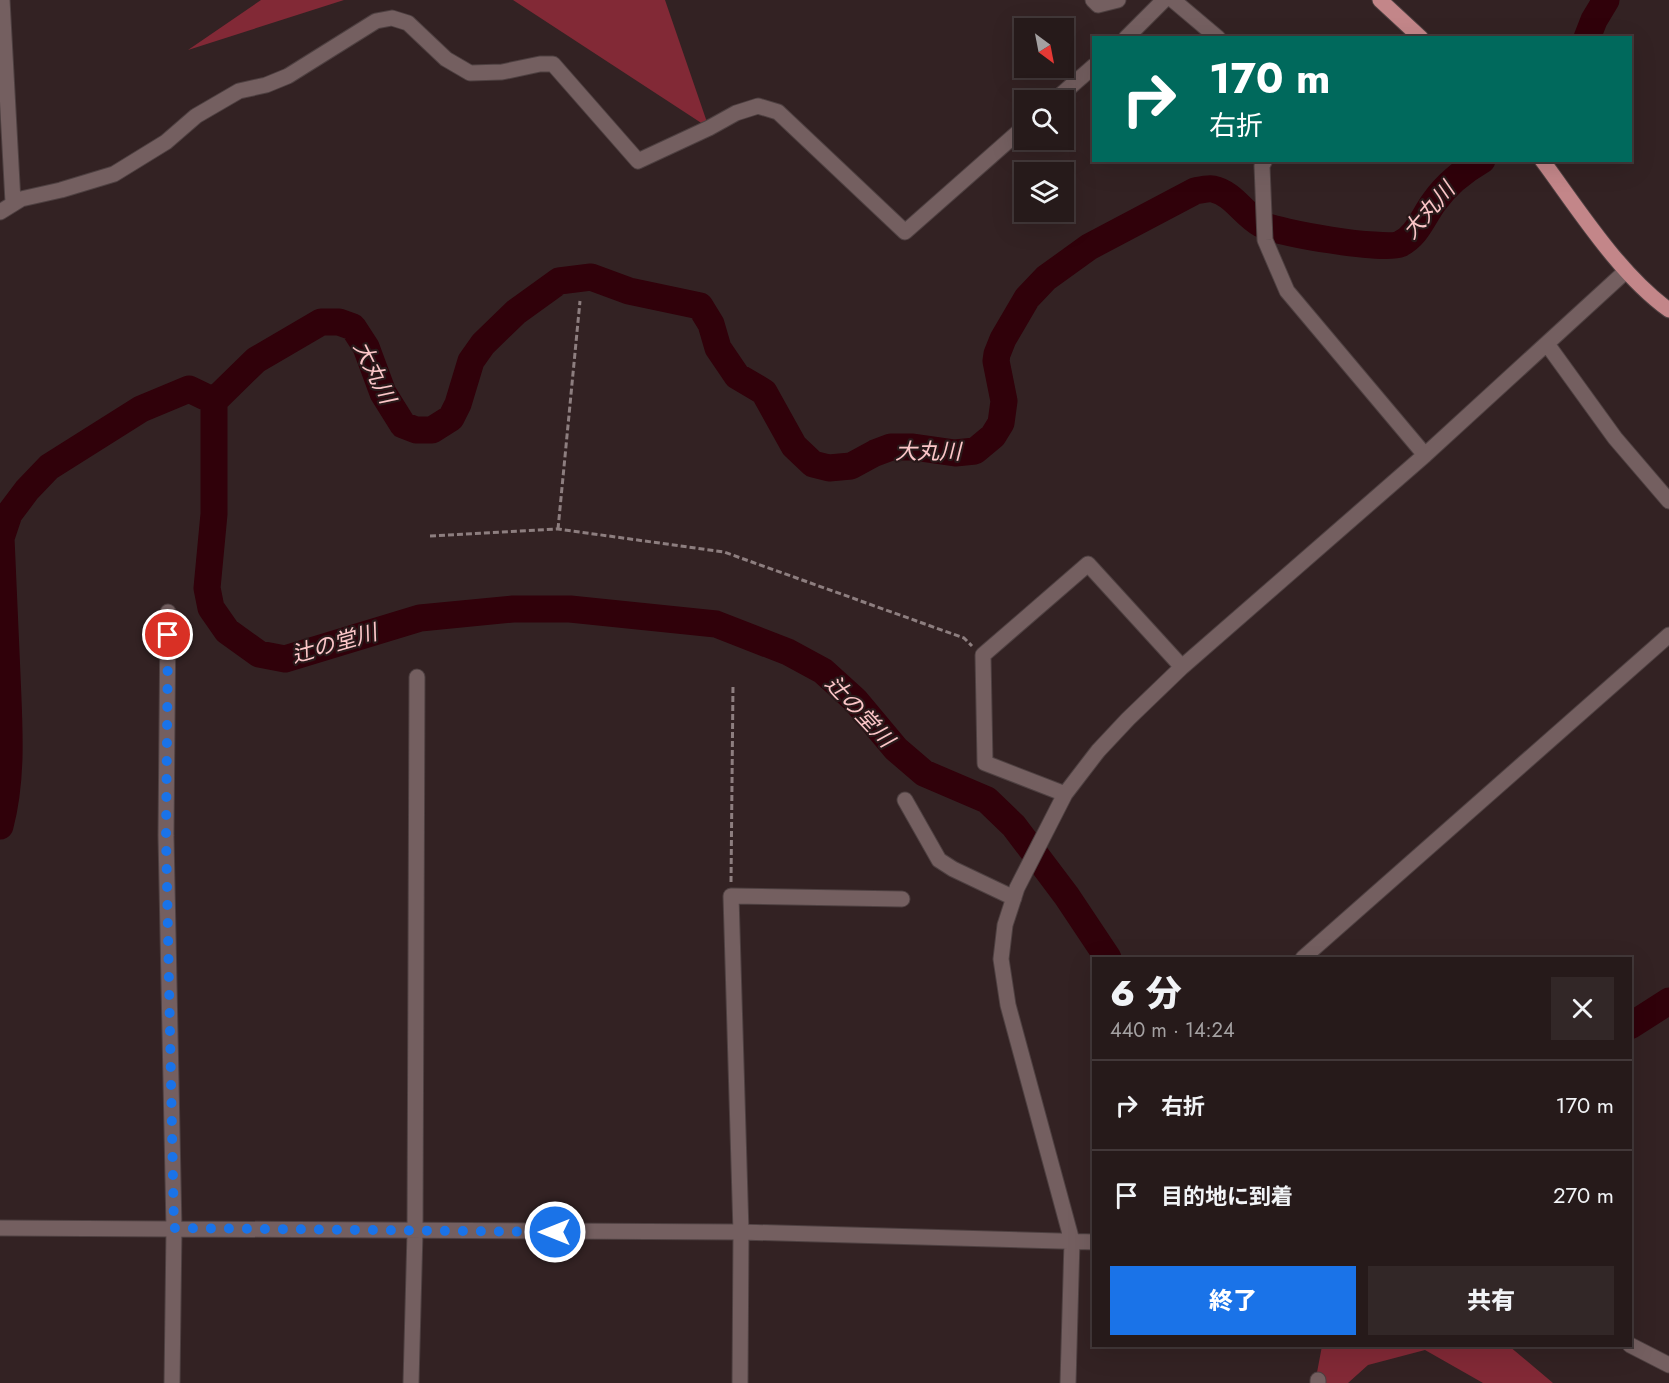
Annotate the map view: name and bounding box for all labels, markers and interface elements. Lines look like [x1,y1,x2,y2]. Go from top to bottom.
north arrow [1014,18,1074,78]
map controls [1014,18,1074,222]
text: 170 m [1209,48,1331,109]
icon: right [1110,60,1188,138]
button: search [1014,90,1074,150]
text: 右折 [1209,106,1263,145]
button: layers [1014,162,1074,222]
water label: 大丸川 [1394,173,1463,245]
water label: 大丸川 [346,335,405,410]
water label: 大丸川 [895,435,963,467]
pin [142,609,193,660]
water label: 辻の堂川 [287,615,383,671]
icon: arrive [151,618,184,651]
water label: 辻の堂川 [818,668,903,756]
text: 6 分 [1110,967,1182,1019]
button: close [1551,977,1614,1040]
text: 440 m · 14:24 [1110,1016,1235,1045]
icon: right [1110,1089,1143,1122]
text: 170 m [1556,1089,1614,1121]
text: 右折 [1161,1090,1205,1122]
icon: arrive [1110,1179,1143,1212]
text: 270 m [1553,1179,1614,1211]
text: 目的地に到着 [1161,1180,1293,1212]
position arrow [523,1200,587,1264]
button: 終了 [1110,1266,1356,1335]
button: 共有 [1368,1266,1614,1335]

